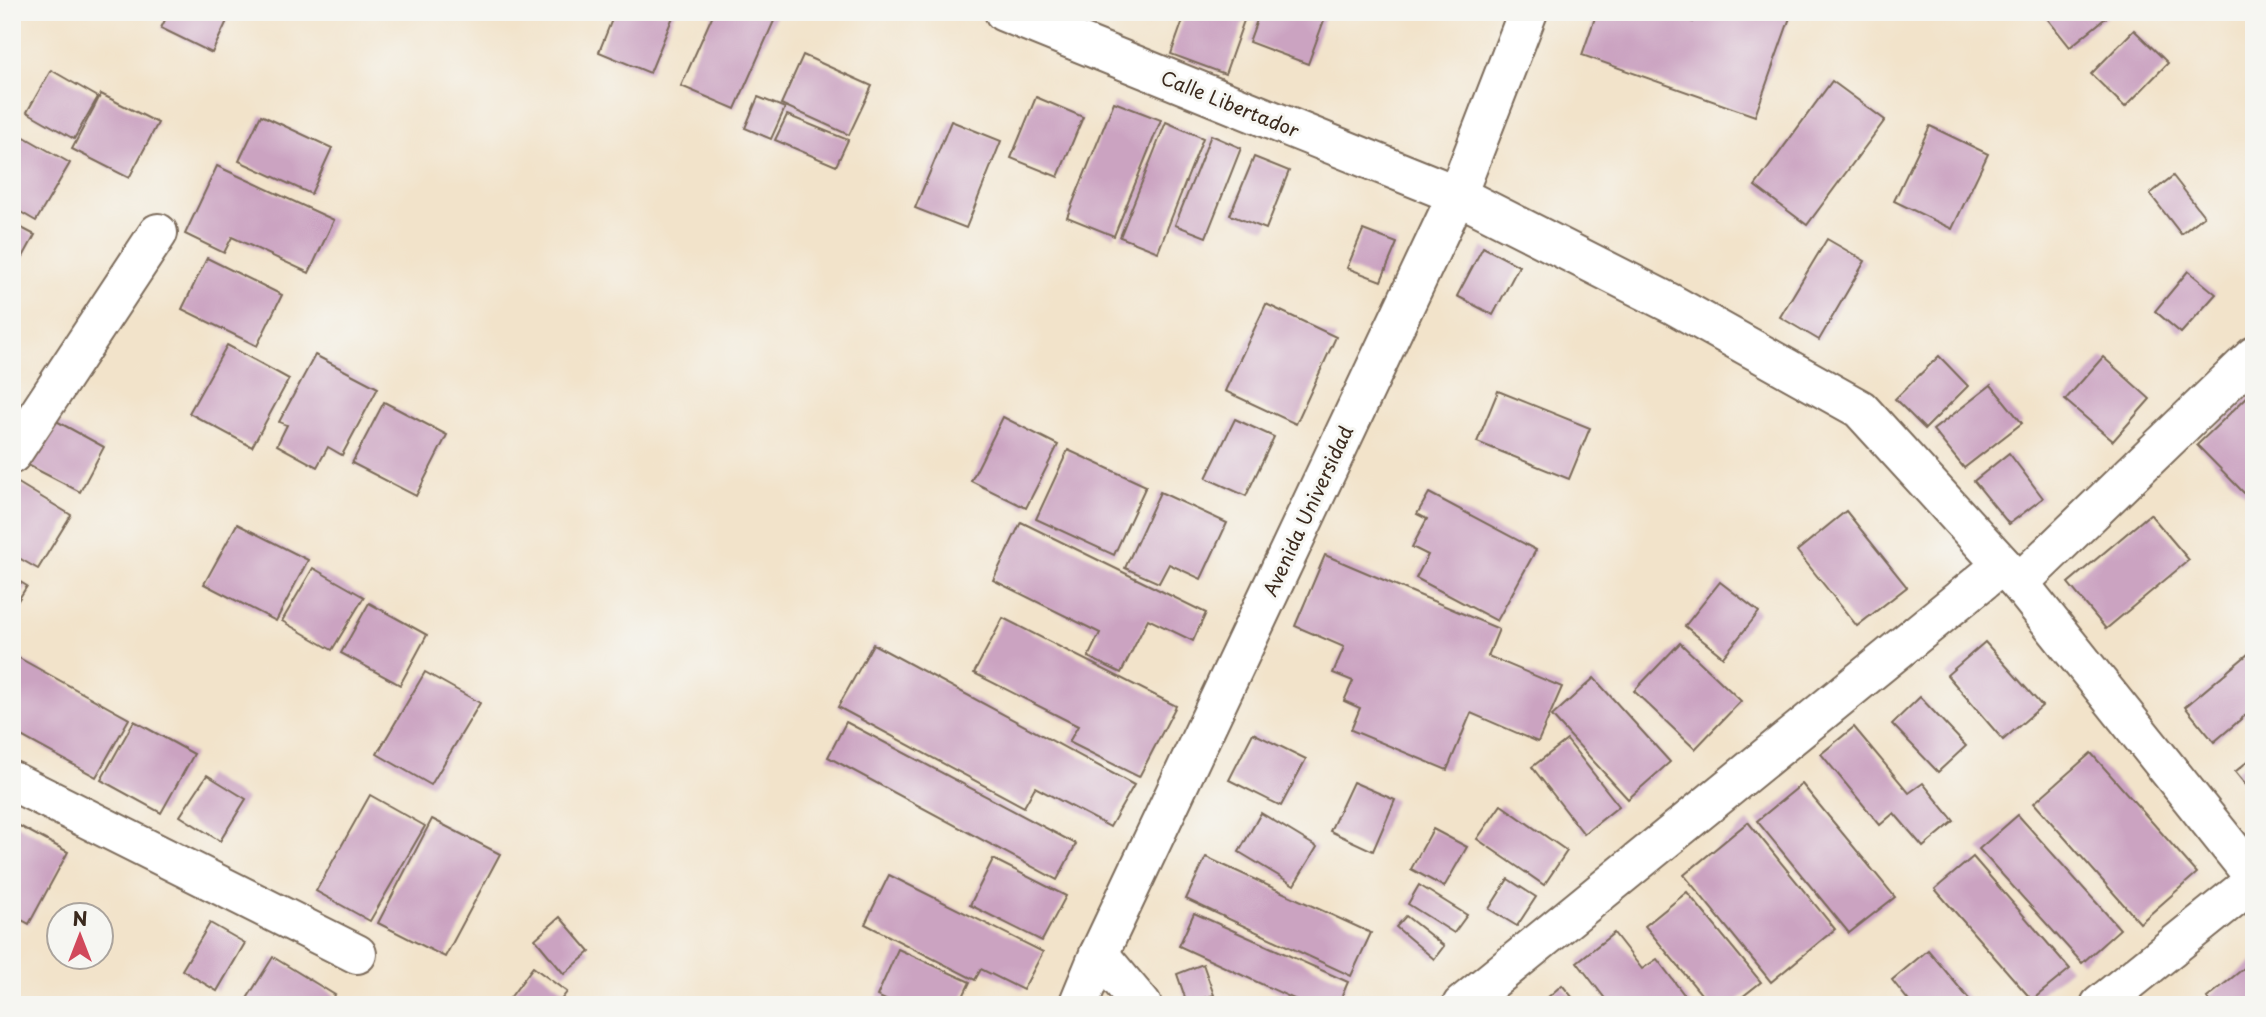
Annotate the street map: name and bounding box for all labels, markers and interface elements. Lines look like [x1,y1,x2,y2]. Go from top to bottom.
street label: Calle Libertador [1157,63,1304,144]
street label: Avenida Universidad [1255,420,1359,601]
north arrow [46,902,116,972]
text: N [72,904,88,932]

